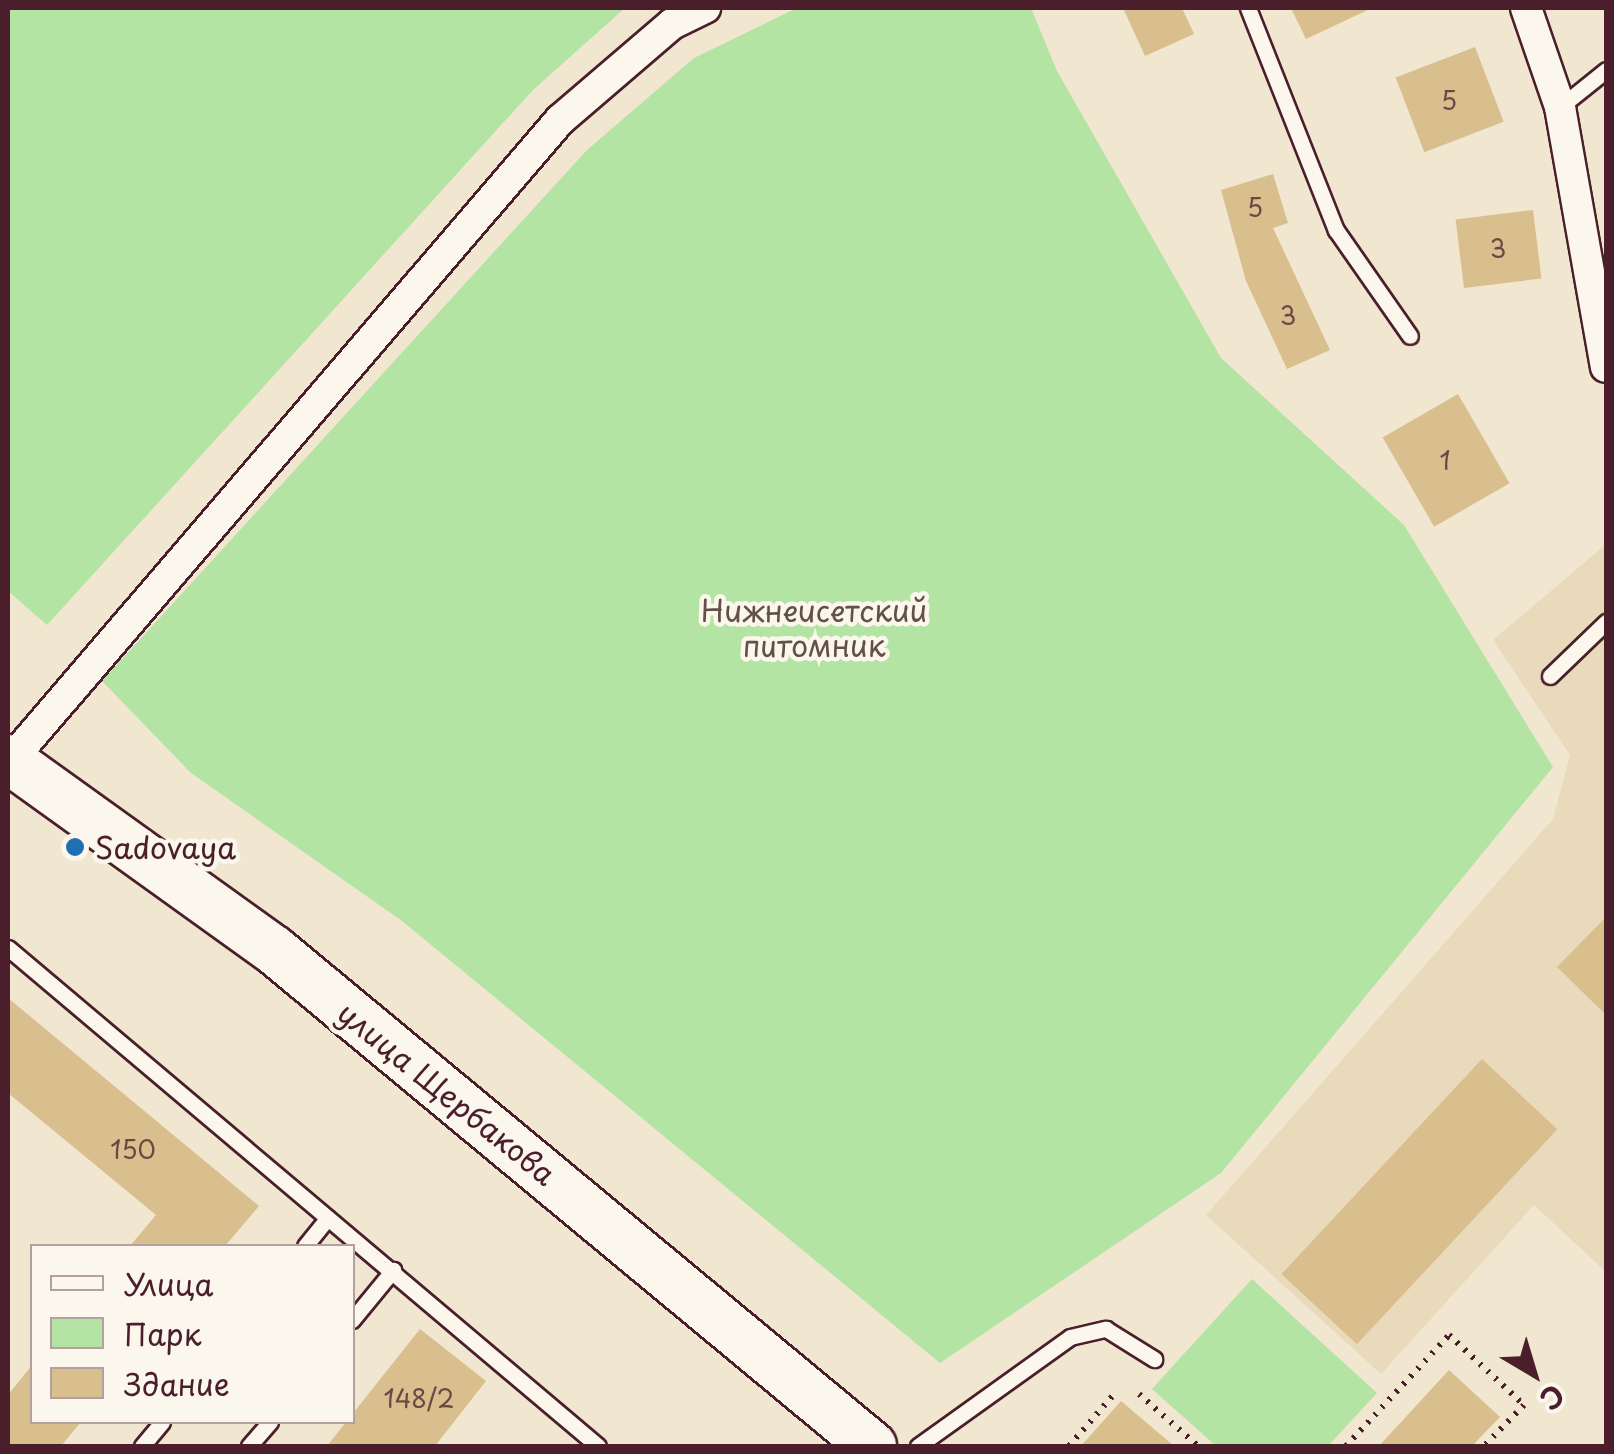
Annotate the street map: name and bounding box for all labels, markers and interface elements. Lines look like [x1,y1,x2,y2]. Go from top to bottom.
house number: 5 [1441,85,1457,115]
house number: 5 [1247,192,1263,222]
house number: 3 [1490,233,1506,263]
house number: 3 [1280,300,1296,330]
house number: 1 [1439,445,1451,475]
park label: Нижнеисетский питомник [701,592,927,662]
place label: Sadovaya [95,829,236,865]
marker: Sadovaya [64,836,86,858]
street label: улица Щербакова [330,994,564,1192]
house number: 150 [110,1134,156,1164]
legend [30,1244,355,1424]
text: Улица [124,1261,213,1306]
text: Парк [124,1311,201,1356]
north arrow [1484,1324,1584,1424]
text: Здание [124,1361,230,1406]
text: С [1531,1375,1574,1421]
house number: 148/2 [384,1383,454,1413]

